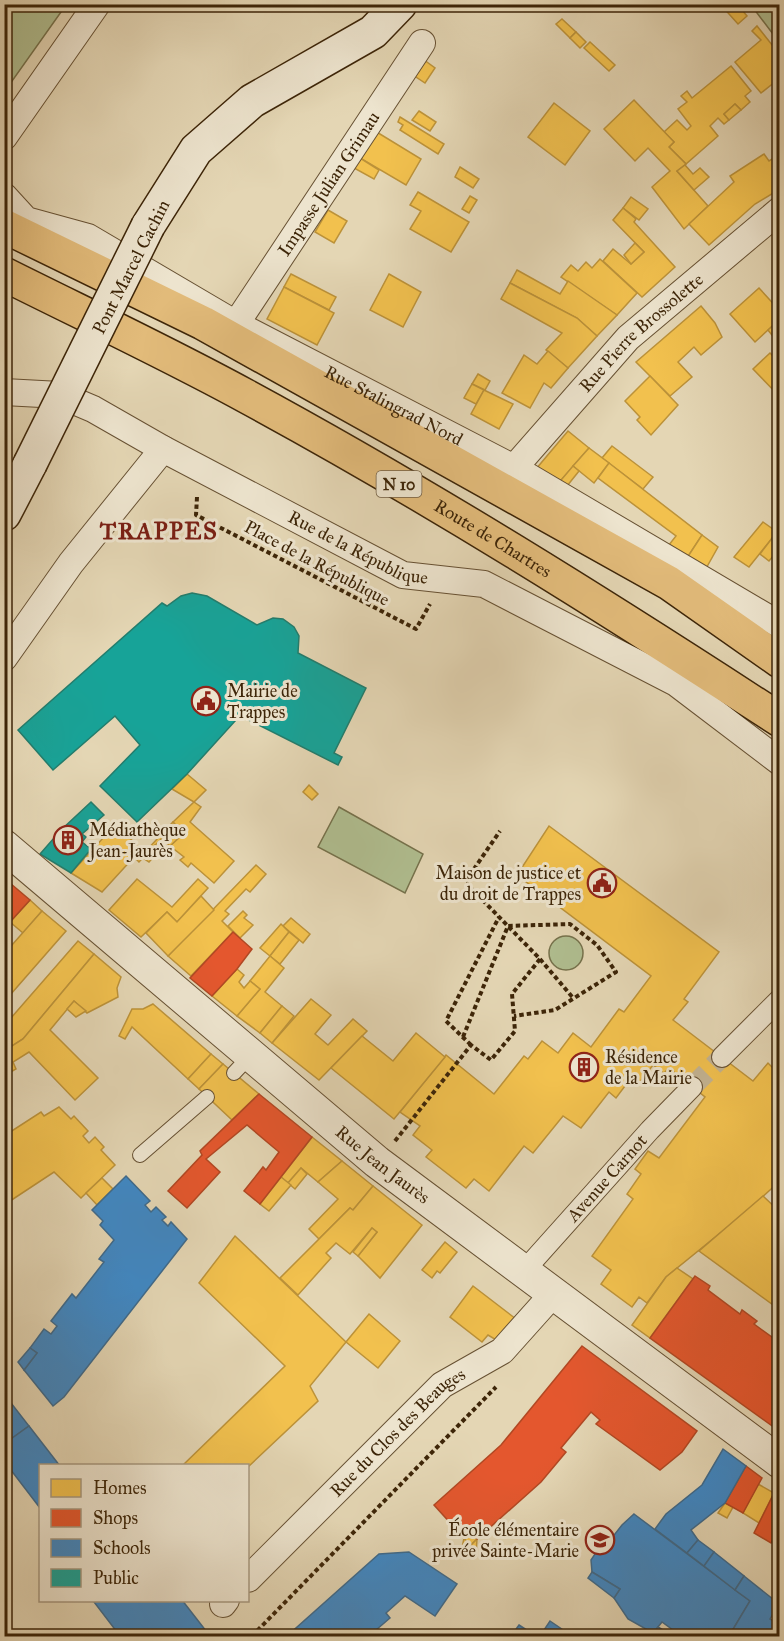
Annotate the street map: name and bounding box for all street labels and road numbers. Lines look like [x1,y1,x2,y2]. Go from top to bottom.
street label: Impasse Julian Grimau [273,107,385,260]
street label: Pont Marcel Cachin [88,196,174,338]
street label: Rue Pierre Brossolette [574,268,708,397]
street label: Rue Stalingrad Nord [321,361,467,451]
road number: N 10 [376,471,422,497]
street label: Route de Chartres [430,495,555,583]
street label: Rue de la République [284,506,429,589]
street label: Place de la République [240,515,393,611]
street label: Rue Jean Jaurès [331,1121,434,1209]
street label: Avenue Carnot [561,1129,652,1227]
street label: Rue du Clos des Beauges [325,1363,469,1502]

